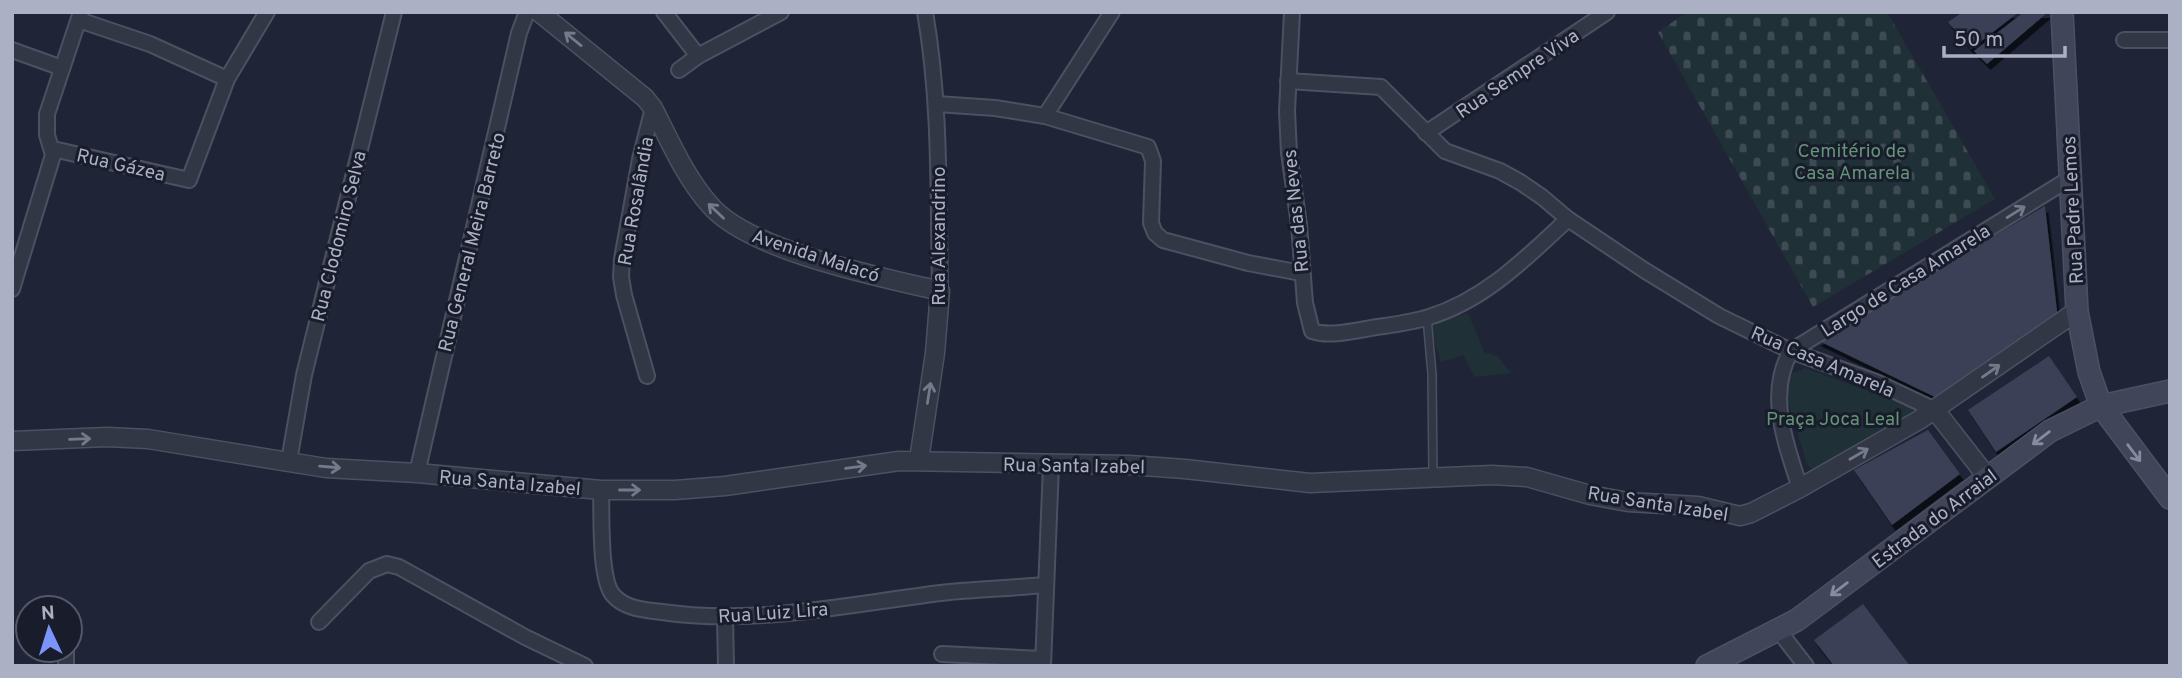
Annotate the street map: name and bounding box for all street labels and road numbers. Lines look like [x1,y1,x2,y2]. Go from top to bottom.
street label: Rua Sempre Viva [1452,25,1584,125]
street label: Rua General Meira Barreto [434,130,512,355]
street label: Rua Rosalândia [614,135,660,268]
street label: Rua Padre Lemos [2058,135,2090,285]
street label: Rua Gázea [74,144,167,188]
street label: Rua Clodomiro Selva [307,148,373,325]
street label: Rua das Neves [1279,148,1315,274]
street label: Rua Alexandrino [928,166,952,306]
street label: Largo de Casa Amarela [1817,220,1995,344]
street label: Avenida Malacó [748,225,882,289]
street label: Rua Casa Amarela [1747,322,1898,404]
street label: Rua Santa Izabel [1003,454,1145,480]
street label: Estrada do Arraial [1868,465,2003,575]
street label: Rua Santa Izabel [438,466,582,502]
street label: Rua Santa Izabel [1586,482,1730,528]
street label: Rua Luiz Lira [717,598,829,630]

